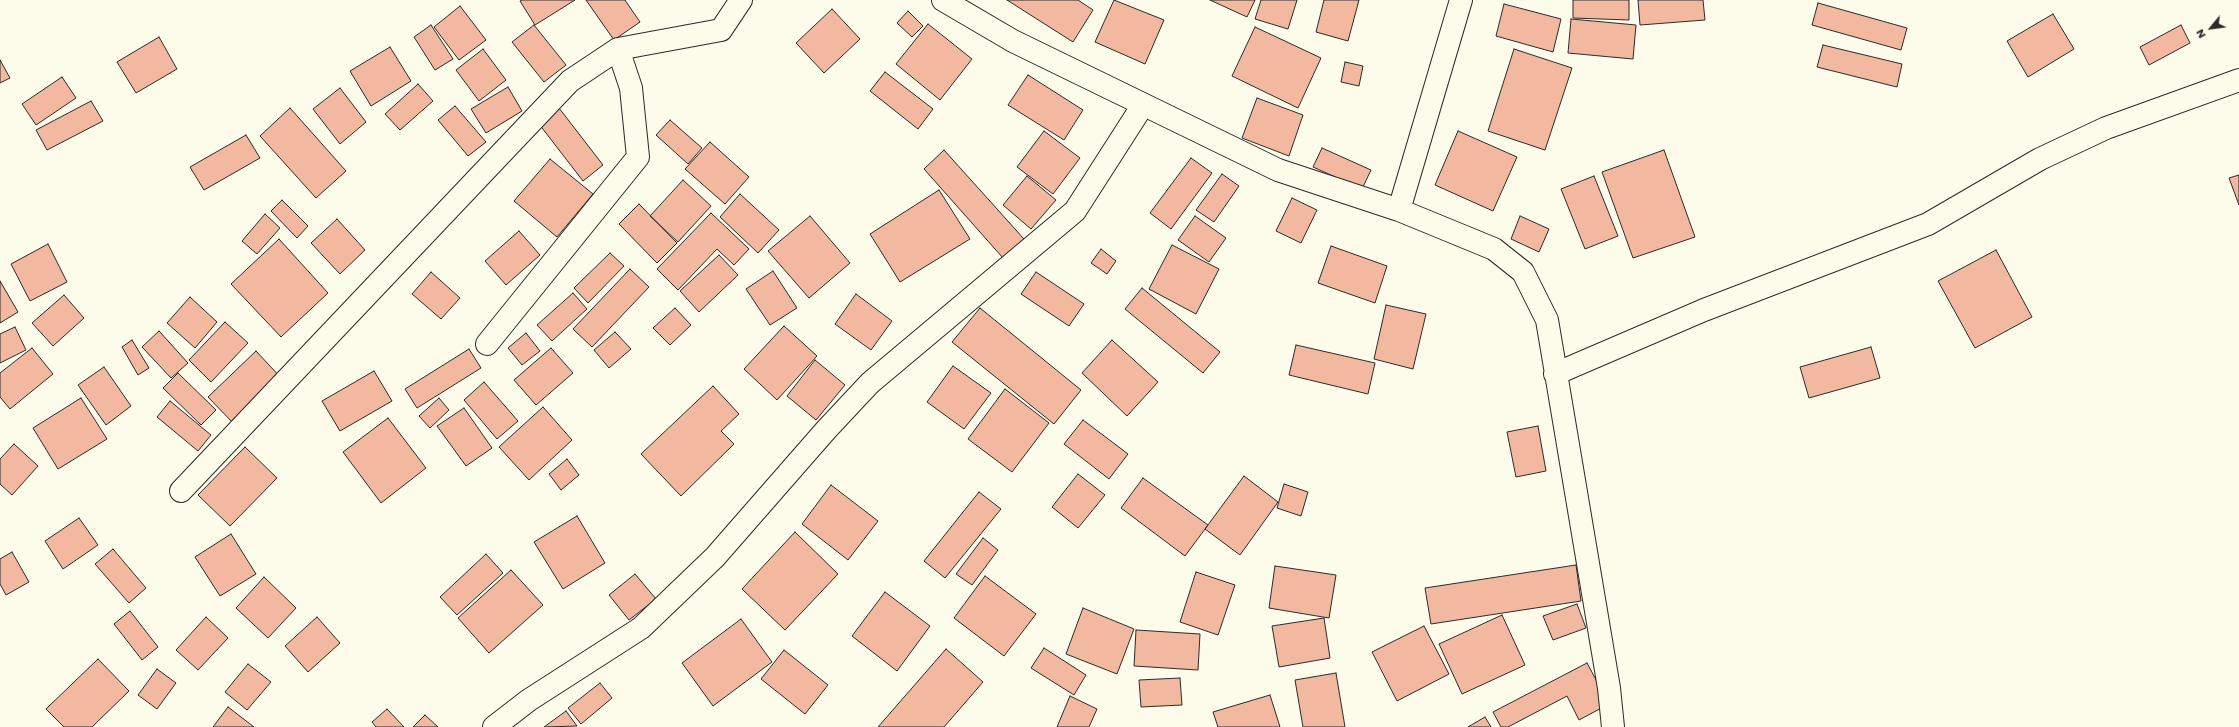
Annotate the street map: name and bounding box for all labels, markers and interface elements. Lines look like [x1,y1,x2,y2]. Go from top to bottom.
north arrow [2191,8,2231,48]
text: N [2192,26,2210,41]

